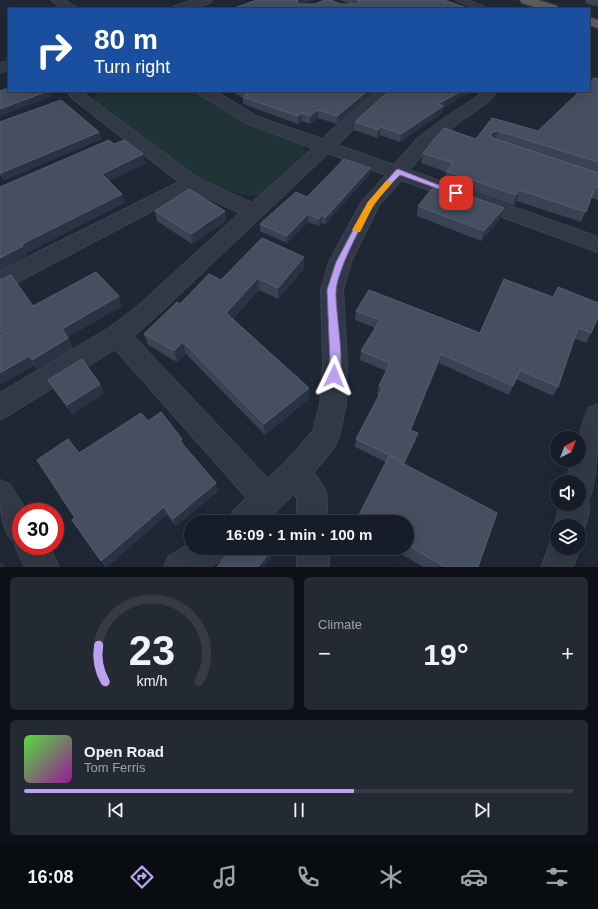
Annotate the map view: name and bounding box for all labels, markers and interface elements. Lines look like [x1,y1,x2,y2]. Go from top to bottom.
icon: right [28,24,80,76]
text: 80 m [94,24,158,55]
text: Turn right [94,57,170,77]
pin [439,176,473,210]
icon: arrive [445,182,467,204]
position arrow [313,355,355,397]
north arrow [550,431,586,467]
map controls [550,431,586,555]
button: sound [550,475,586,511]
speed limit sign: 30 [12,503,64,555]
button: layers [550,519,586,555]
text: 16:09 · 1 min · 100 m [226,526,372,543]
text: Climate [318,617,362,632]
text: 23 [129,626,175,673]
text: 19° [423,638,469,671]
text: − [318,641,331,666]
text: + [561,641,574,666]
text: km/h [137,672,168,688]
text: Open Road [84,743,164,760]
text: Tom Ferris [84,760,145,775]
icon: previous [105,799,127,821]
icon: pause [288,799,310,821]
icon: next [471,799,493,821]
icon: directions [128,863,156,891]
icon: music [211,863,239,891]
icon: phone [294,863,322,891]
icon: climate [377,863,405,891]
icon: car [460,863,488,891]
icon: filters [543,863,571,891]
text: 16:08 [27,867,73,887]

